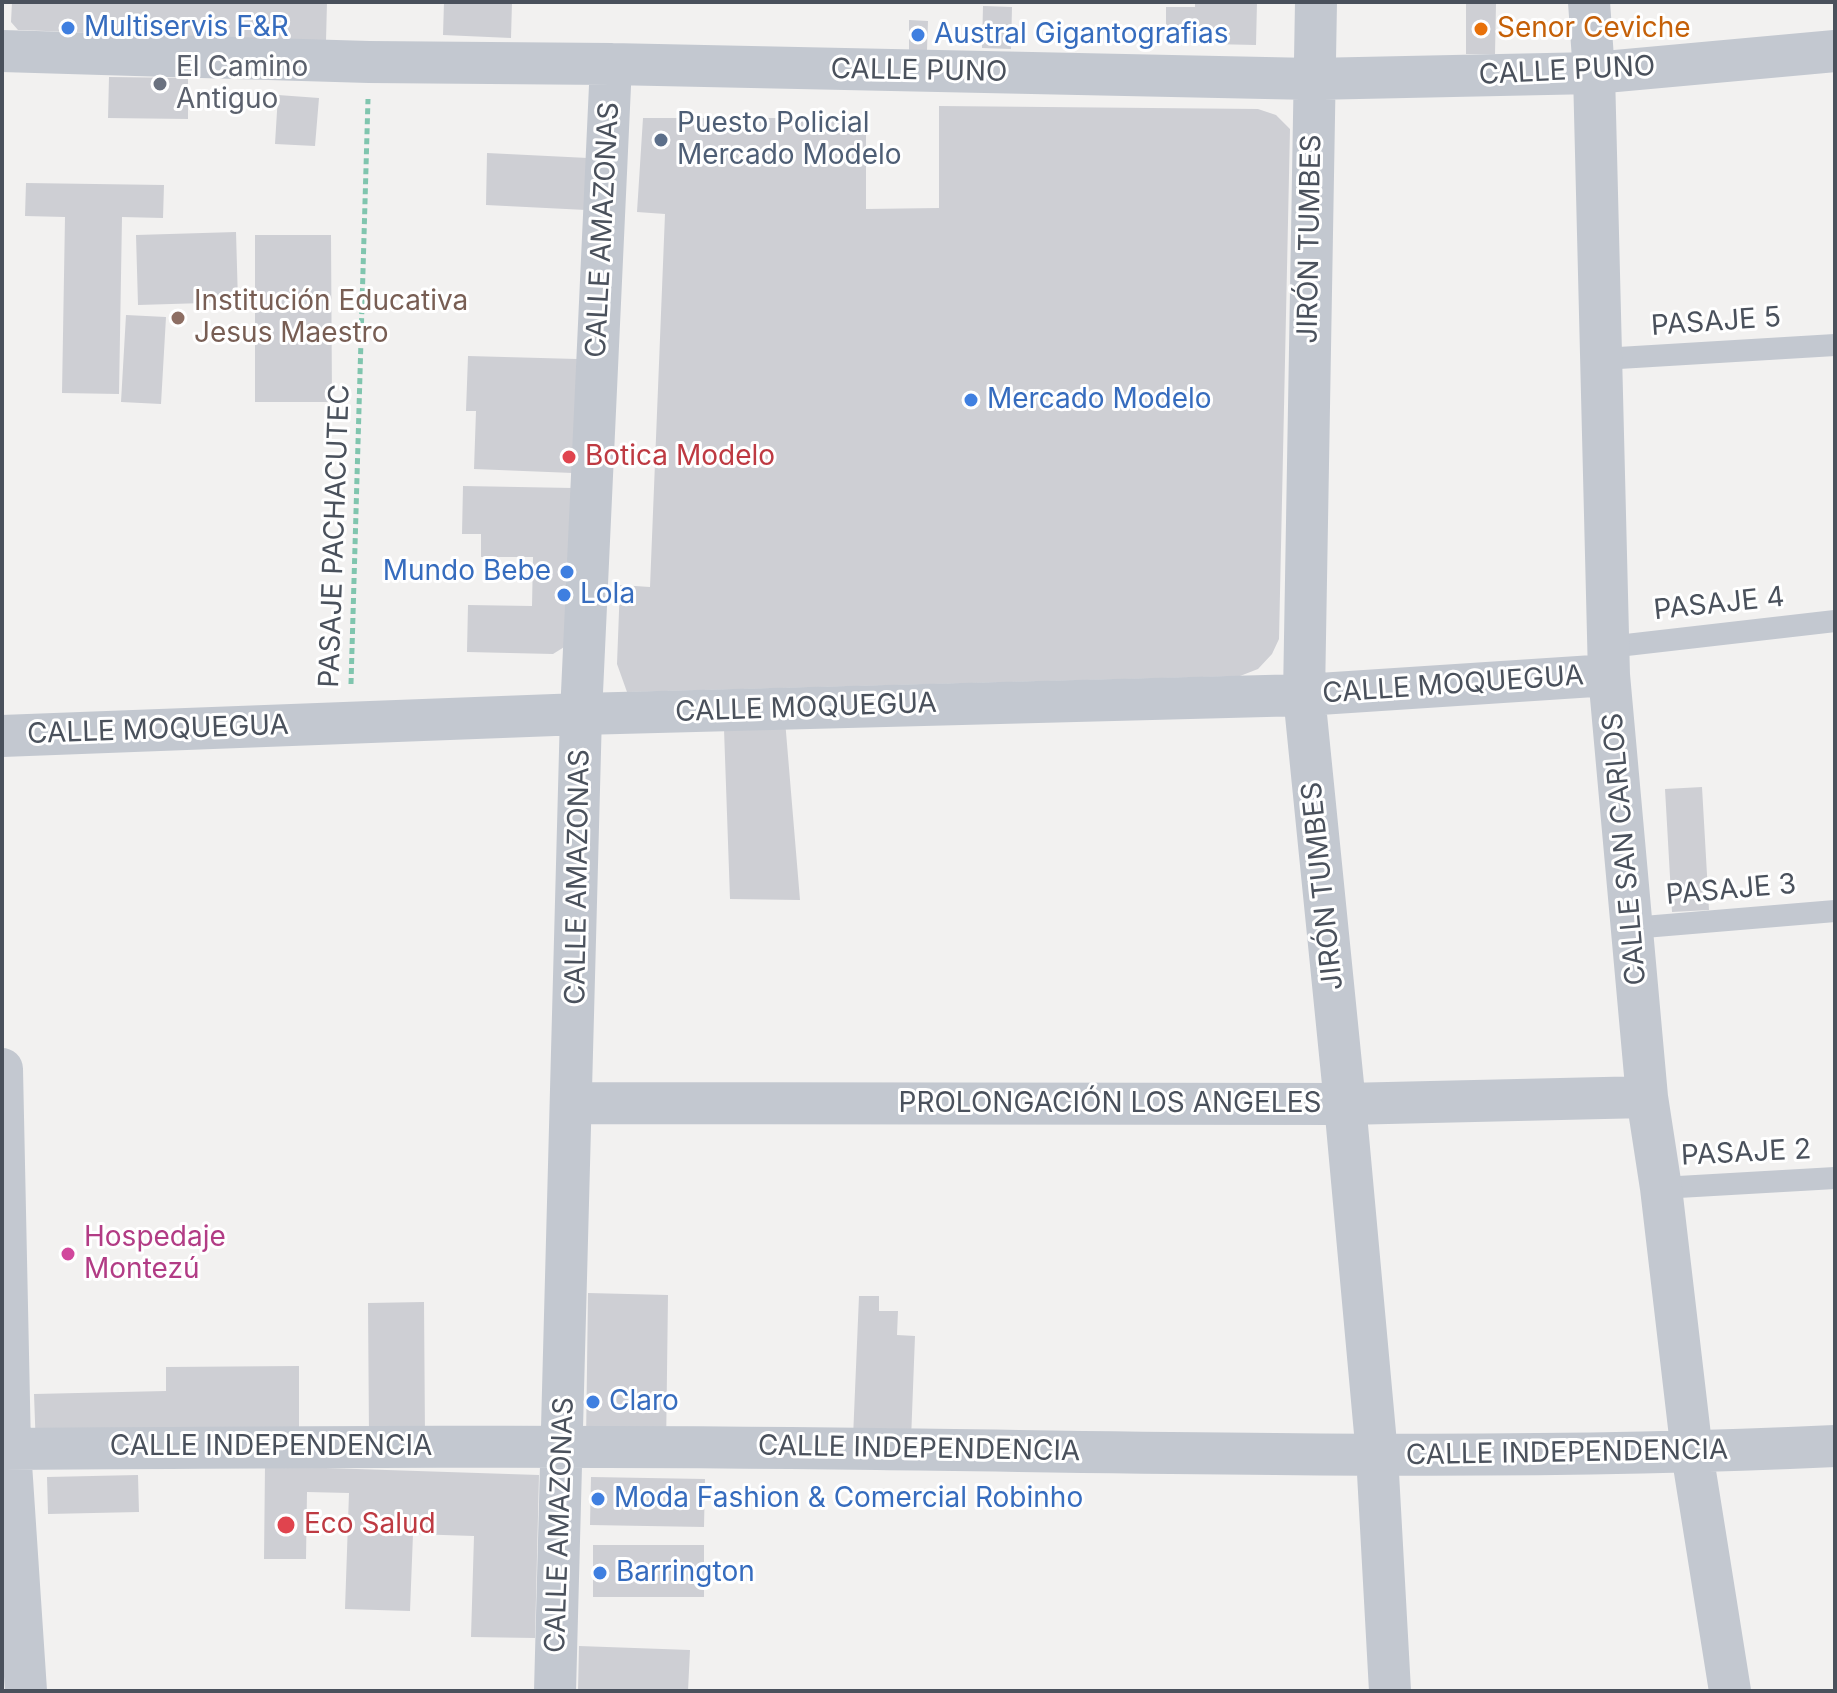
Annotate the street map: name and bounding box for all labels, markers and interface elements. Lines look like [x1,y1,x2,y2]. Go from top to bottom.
place label: Multiservis F&R [84,11,289,45]
place label: Senor Ceviche [1497,12,1691,46]
place label: Austral Gigantografias [934,18,1229,52]
marker: Multiservis F&R [59,19,77,37]
marker: Senor Ceviche [1472,20,1490,38]
marker: Austral Gigantografias [909,26,927,44]
street label: CALLE PUNO [1478,50,1656,92]
place label: El Camino Antiguo [176,51,308,117]
street label: CALLE PUNO [830,53,1008,89]
marker: El Camino Antiguo [151,75,169,93]
street label: CALLE AMAZONAS [580,101,626,359]
place label: Puesto Policial Mercado Modelo [677,107,902,173]
marker: Puesto Policial Mercado Modelo [652,131,670,149]
street label: JIRÓN TUMBES [1291,134,1329,344]
place label: Institución Educativa Jesus Maestro [194,285,468,351]
street label: PASAJE 5 [1650,301,1782,343]
marker: Institución Educativa Jesus Maestro [169,309,187,327]
place label: Mercado Modelo [987,383,1212,417]
street label: PASAJE PACHACUTEC [313,384,357,688]
marker: Mercado Modelo [962,391,980,409]
place label: Botica Modelo [585,440,775,474]
marker: Botica Modelo [560,448,578,466]
place label: Mundo Bebe [383,555,551,589]
marker: Mundo Bebe [558,563,576,581]
place label: Lola [580,578,635,612]
street label: PASAJE 4 [1652,580,1786,628]
marker: Lola [555,586,573,604]
street label: CALLE MOQUEGUA [1321,659,1585,711]
street label: CALLE MOQUEGUA [675,687,937,729]
street label: CALLE MOQUEGUA [27,709,289,751]
street label: CALLE SAN CARLOS [1596,711,1654,987]
street label: CALLE AMAZONAS [559,749,597,1005]
street label: JIRÓN TUMBES [1295,780,1351,992]
street label: PASAJE 3 [1665,868,1797,912]
street label: PROLONGACIÓN LOS ANGELES [899,1087,1321,1121]
street label: PASAJE 2 [1680,1133,1812,1173]
place label: Hospedaje Montezú [84,1221,226,1287]
marker: Hospedaje Montezú [59,1245,77,1263]
place label: Claro [609,1385,679,1419]
marker: Claro [584,1393,602,1411]
street label: CALLE AMAZONAS [539,1397,581,1653]
street label: CALLE INDEPENDENCIA [757,1429,1081,1469]
street label: CALLE INDEPENDENCIA [110,1430,432,1464]
street label: CALLE INDEPENDENCIA [1405,1433,1729,1473]
place label: Moda Fashion & Comercial Robinho [614,1482,1083,1516]
marker: Moda Fashion & Comercial Robinho [589,1490,607,1508]
place label: Eco Salud [304,1508,436,1542]
marker: Eco Salud [275,1514,297,1536]
place label: Barrington [616,1556,755,1590]
marker: Barrington [591,1564,609,1582]

